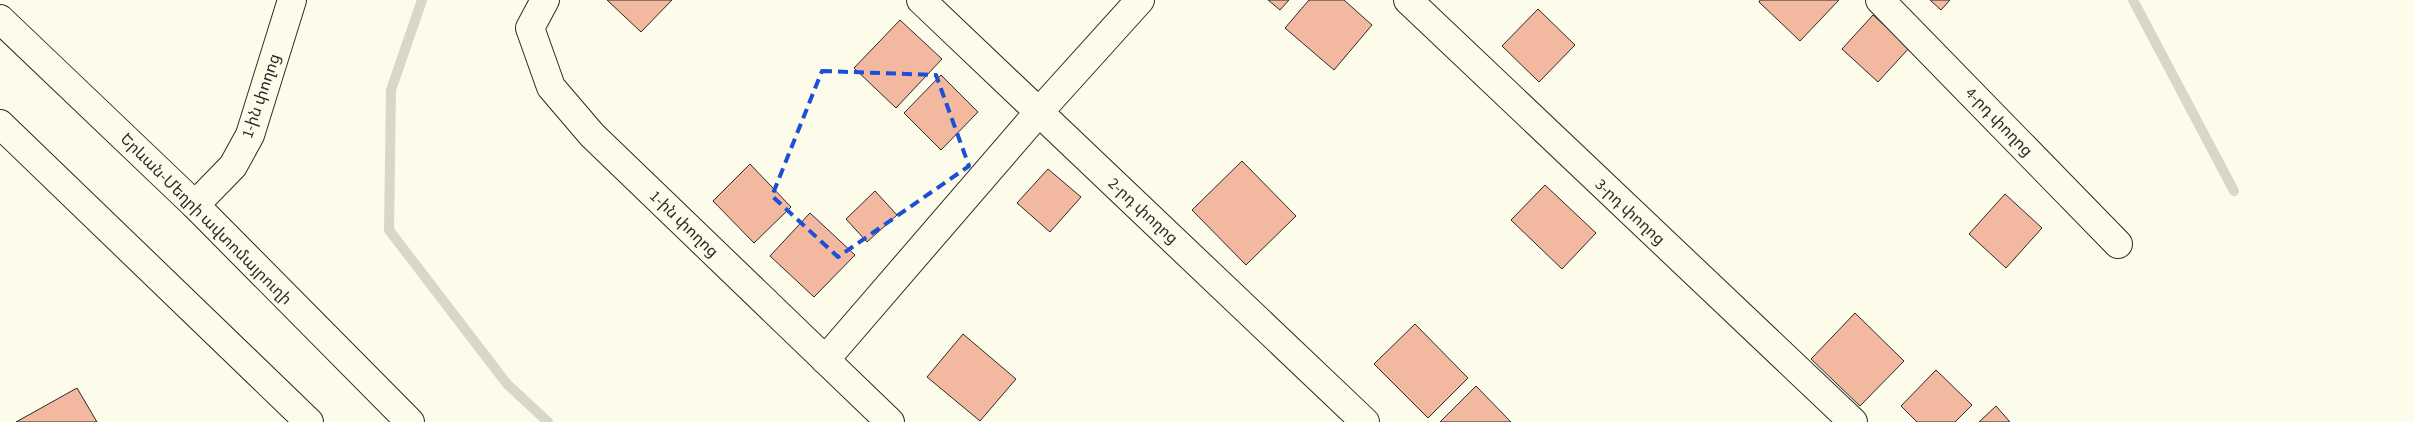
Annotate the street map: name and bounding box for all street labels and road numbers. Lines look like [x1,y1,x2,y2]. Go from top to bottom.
street label: 1-ին փողոց [236,51,286,141]
street label: 4-րդ փողոց [1960,82,2038,162]
street label: Երևան-Մեղրի ավտոմայրուղի [115,128,297,310]
street label: 2-րդ փողոց [1103,173,1183,249]
street label: 3-րդ փողոց [1590,174,1670,250]
street label: 1-ին փողոց [645,186,723,262]

